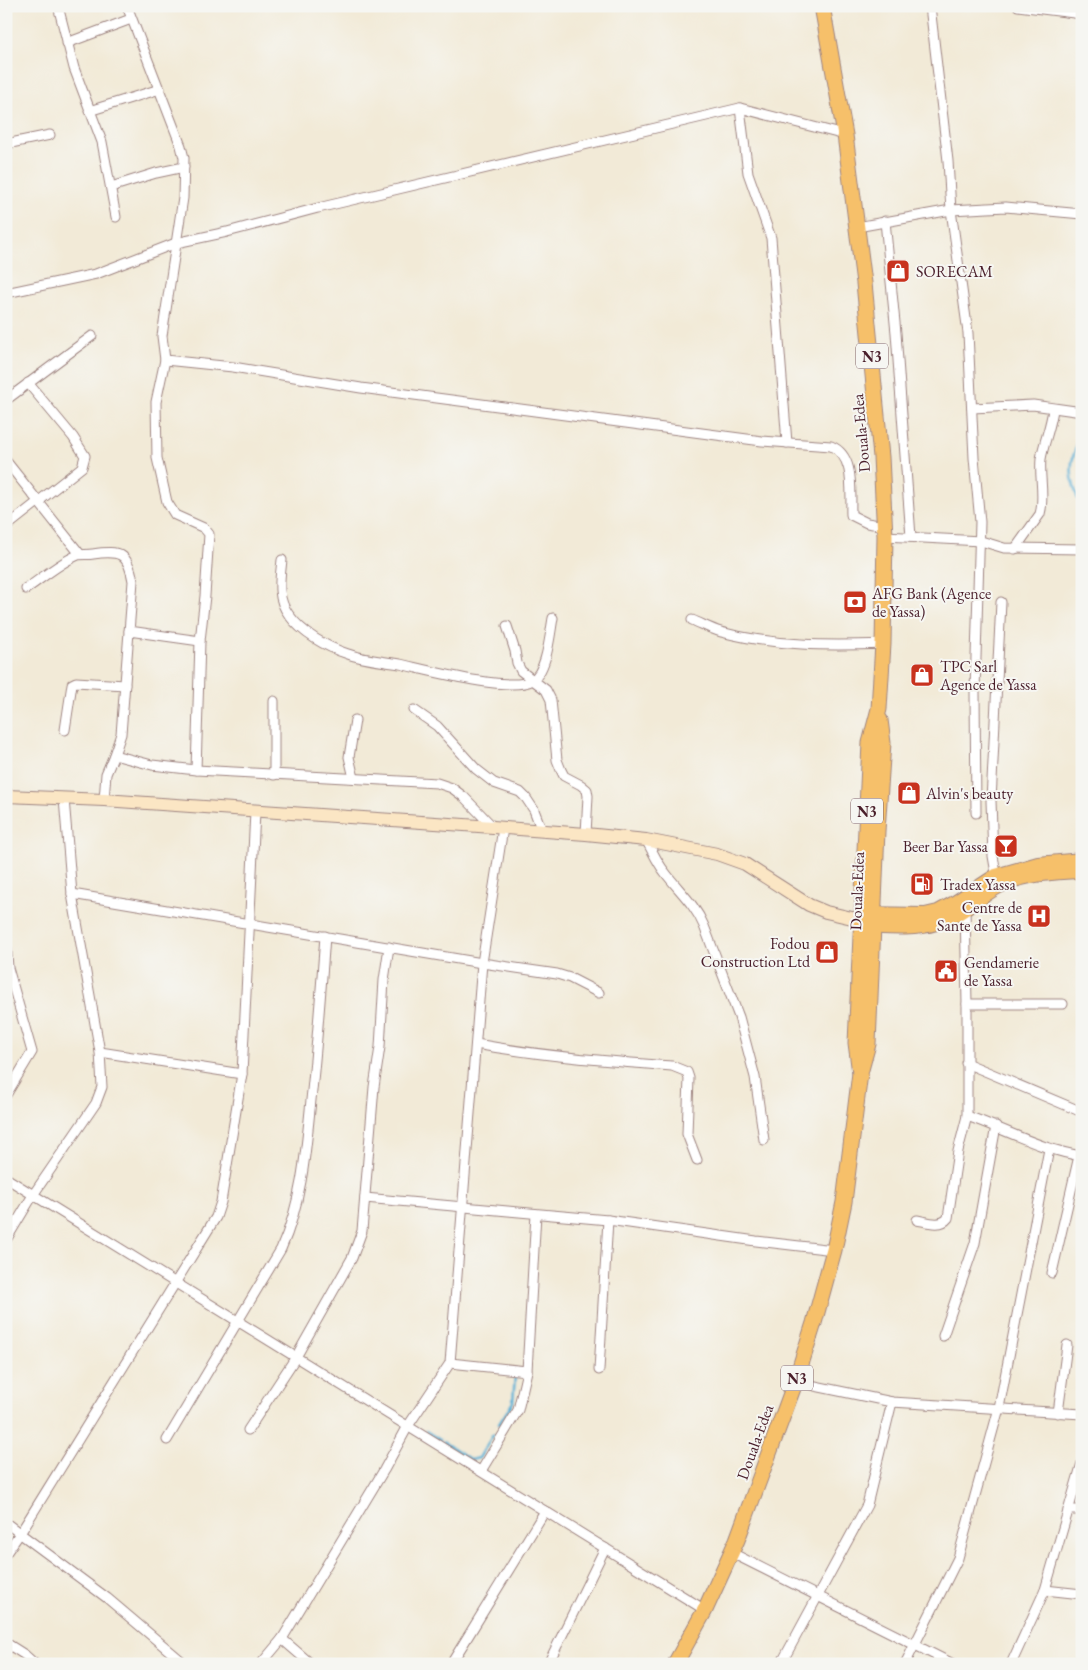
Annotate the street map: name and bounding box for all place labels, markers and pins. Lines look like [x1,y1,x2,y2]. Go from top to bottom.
shop icon: SORECAM [885,258,911,284]
place label: SORECAM [916,261,993,282]
place label: AFG Bank (Agence de Yassa) [871,583,991,622]
bank icon: AFG Bank (Agence de Yassa) [842,589,868,615]
place label: TPC Sarl Agence de Yassa [939,656,1037,695]
shop icon: TPC Sarl Agence de Yassa [909,662,935,688]
shop icon: Alvin's beauty [896,780,922,806]
place label: Alvin's beauty [925,783,1014,804]
bar icon: Beer Bar Yassa [993,833,1019,859]
place label: Beer Bar Yassa [903,836,989,857]
fuel station icon: Tradex Yassa [909,871,935,897]
place label: Tradex Yassa [940,874,1016,895]
place label: Centre de Sante de Yassa [937,897,1023,936]
hospital icon: Centre de Sante de Yassa [1026,903,1052,929]
place label: Fodou Construction Ltd [701,933,811,972]
shop icon: Fodou Construction Ltd [814,939,840,965]
place label: Gendamerie de Yassa [964,952,1039,991]
public building icon: Gendamerie de Yassa [933,958,959,984]

